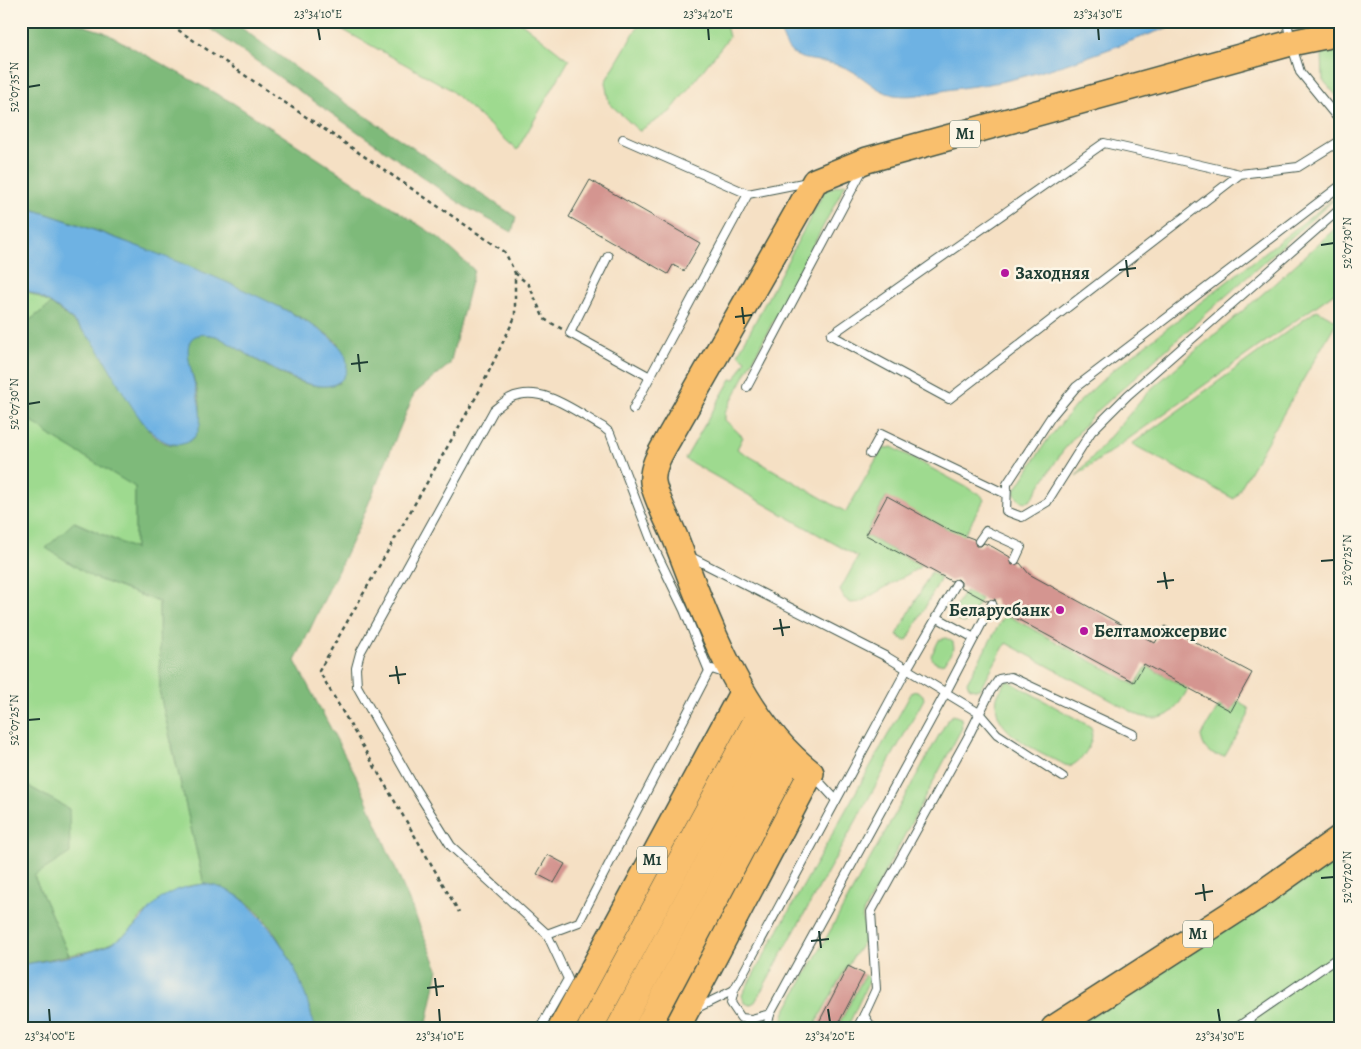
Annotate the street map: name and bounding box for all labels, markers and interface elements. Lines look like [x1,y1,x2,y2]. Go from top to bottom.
text: 23°34'10"E [294,6,342,22]
text: 23°34'20"E [683,6,733,22]
text: 23°34'30"E [1074,6,1122,22]
text: 52°07'35"N [6,61,22,112]
road number: М1 [950,120,980,148]
text: 52°07'30"N [1339,217,1355,269]
place label: Заходняя [1015,261,1090,285]
marker: Заходняя [999,267,1011,279]
text: 52°07'30"N [6,378,22,430]
text: 52°07'25"N [1339,534,1355,586]
place label: Беларусбанк [949,598,1050,622]
marker: Беларусбанк [1054,604,1066,616]
place label: Белтаможсервис [1094,619,1227,643]
marker: Белтаможсервис [1078,625,1090,637]
text: 52°07'25"N [6,694,22,746]
road number: М1 [637,846,667,874]
text: 52°07'20"N [1339,850,1355,903]
road number: М1 [1183,921,1213,948]
text: 23°34'00"E [25,1028,75,1044]
text: 23°34'10"E [416,1028,464,1044]
text: 23°34'20"E [805,1028,855,1044]
text: 23°34'30"E [1196,1028,1244,1044]

